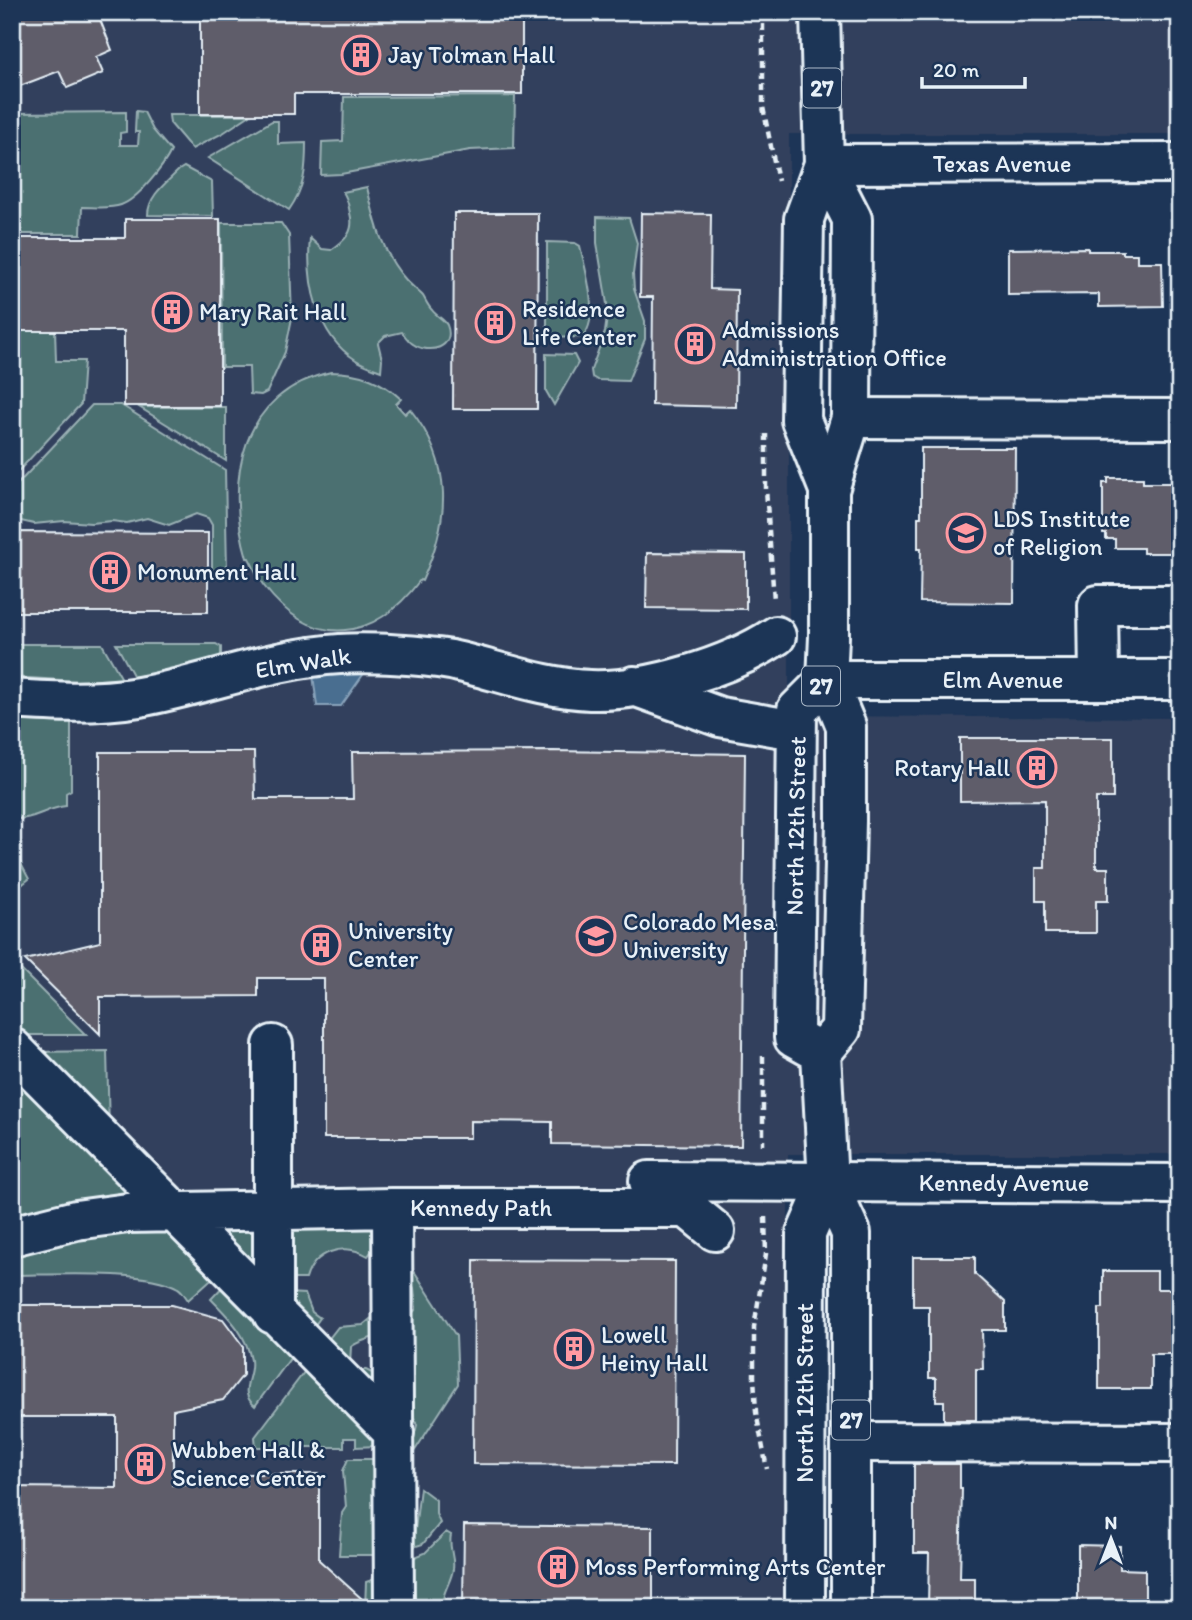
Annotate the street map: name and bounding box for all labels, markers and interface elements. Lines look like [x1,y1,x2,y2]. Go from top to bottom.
building icon: Jay Tolman Hall [340,34,382,76]
place label: Jay Tolman Hall [388,40,555,69]
scale bar [922,46,1026,90]
text: 20 m [933,57,980,82]
road number: 27 [803,68,841,108]
street label: Texas Avenue [933,149,1071,178]
building icon: Mary Rait Hall [151,291,193,333]
place label: Residence Life Center [522,294,636,351]
place label: Mary Rait Hall [199,297,347,326]
building icon: Residence Life Center [474,302,516,344]
place label: Admissions Administration Office [722,315,947,372]
building icon: Admissions Administration Office [674,323,716,365]
place label: LDS Institute of Religion [993,504,1130,561]
school or university icon: LDS Institute of Religion [945,512,987,554]
building icon: Monument Hall [89,551,131,593]
place label: Monument Hall [137,557,297,586]
street label: Elm Walk [253,641,353,684]
street label: Elm Avenue [943,665,1063,694]
road number: 27 [802,666,840,706]
street label: North 12th Street [779,736,812,916]
building icon: Rotary Hall [1016,747,1058,789]
place label: Rotary Hall [894,753,1010,782]
place label: Colorado Mesa University [623,907,776,964]
school or university icon: Colorado Mesa University [575,915,617,957]
place label: University Center [348,916,453,973]
building icon: University Center [300,924,342,966]
street label: Kennedy Avenue [919,1168,1089,1197]
street label: Kennedy Path [410,1193,552,1222]
street label: North 12th Street [790,1303,819,1483]
place label: Lowell Heiny Hall [601,1320,708,1377]
building icon: Lowell Heiny Hall [553,1328,595,1370]
road number: 27 [832,1400,870,1440]
place label: Wubben Hall & Science Center [172,1435,326,1492]
building icon: Wubben Hall & Science Center [124,1443,166,1485]
north arrow [1076,1504,1146,1574]
text: N [1105,1511,1117,1534]
building icon: Moss Performing Arts Center [537,1546,579,1588]
place label: Moss Performing Arts Center [585,1552,885,1581]

